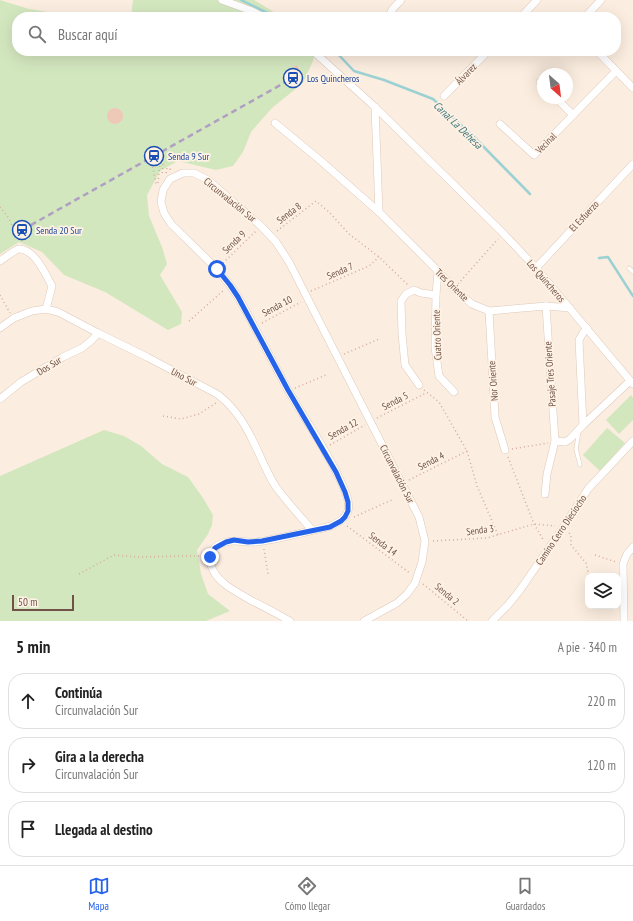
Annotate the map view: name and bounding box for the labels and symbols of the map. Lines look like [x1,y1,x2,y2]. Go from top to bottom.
street label: Álvarez [453,60,480,88]
station icon: Los Quincheros [282,67,304,89]
north arrow [537,68,573,104]
place label: Los Quincheros [307,72,360,85]
water label: Canal La Dehesa [431,98,486,152]
street label: Vecinal [532,129,560,157]
station icon: Senda 9 Sur [143,145,165,167]
place label: Senda 9 Sur [168,150,209,163]
street label: Circunvalación Sur [201,175,259,225]
street label: El Esfuerzo [566,198,602,234]
street label: Senda 8 [274,199,304,227]
station icon: Senda 20 Sur [11,219,33,241]
place label: Senda 20 Sur [36,224,82,237]
street label: Senda 9 [220,228,248,256]
street label: Los Quincheros [524,257,569,306]
street label: Senda 7 [325,259,355,283]
route start [208,260,226,278]
street label: Tres Oriente [432,266,472,304]
street label: Senda 10 [260,292,295,319]
street label: Cuatro Oriente [430,310,444,360]
street label: Pasaje Tres Oriente [541,341,559,407]
street label: Dos Sur [34,353,64,378]
street label: Nor Oriente [485,360,501,402]
street label: Uno Sur [169,365,199,389]
street label: Senda 5 [380,389,410,413]
street label: Senda 12 [326,415,360,443]
street label: Circunvalación Sur [377,443,417,506]
street label: Senda 4 [416,449,447,473]
street label: Camino Cerro Dieciocho [533,492,589,568]
street label: Senda 3 [465,522,495,538]
street label: Senda 14 [366,529,400,559]
route end [201,548,219,566]
street label: Senda 2 [432,580,462,608]
scale bar [12,593,74,612]

